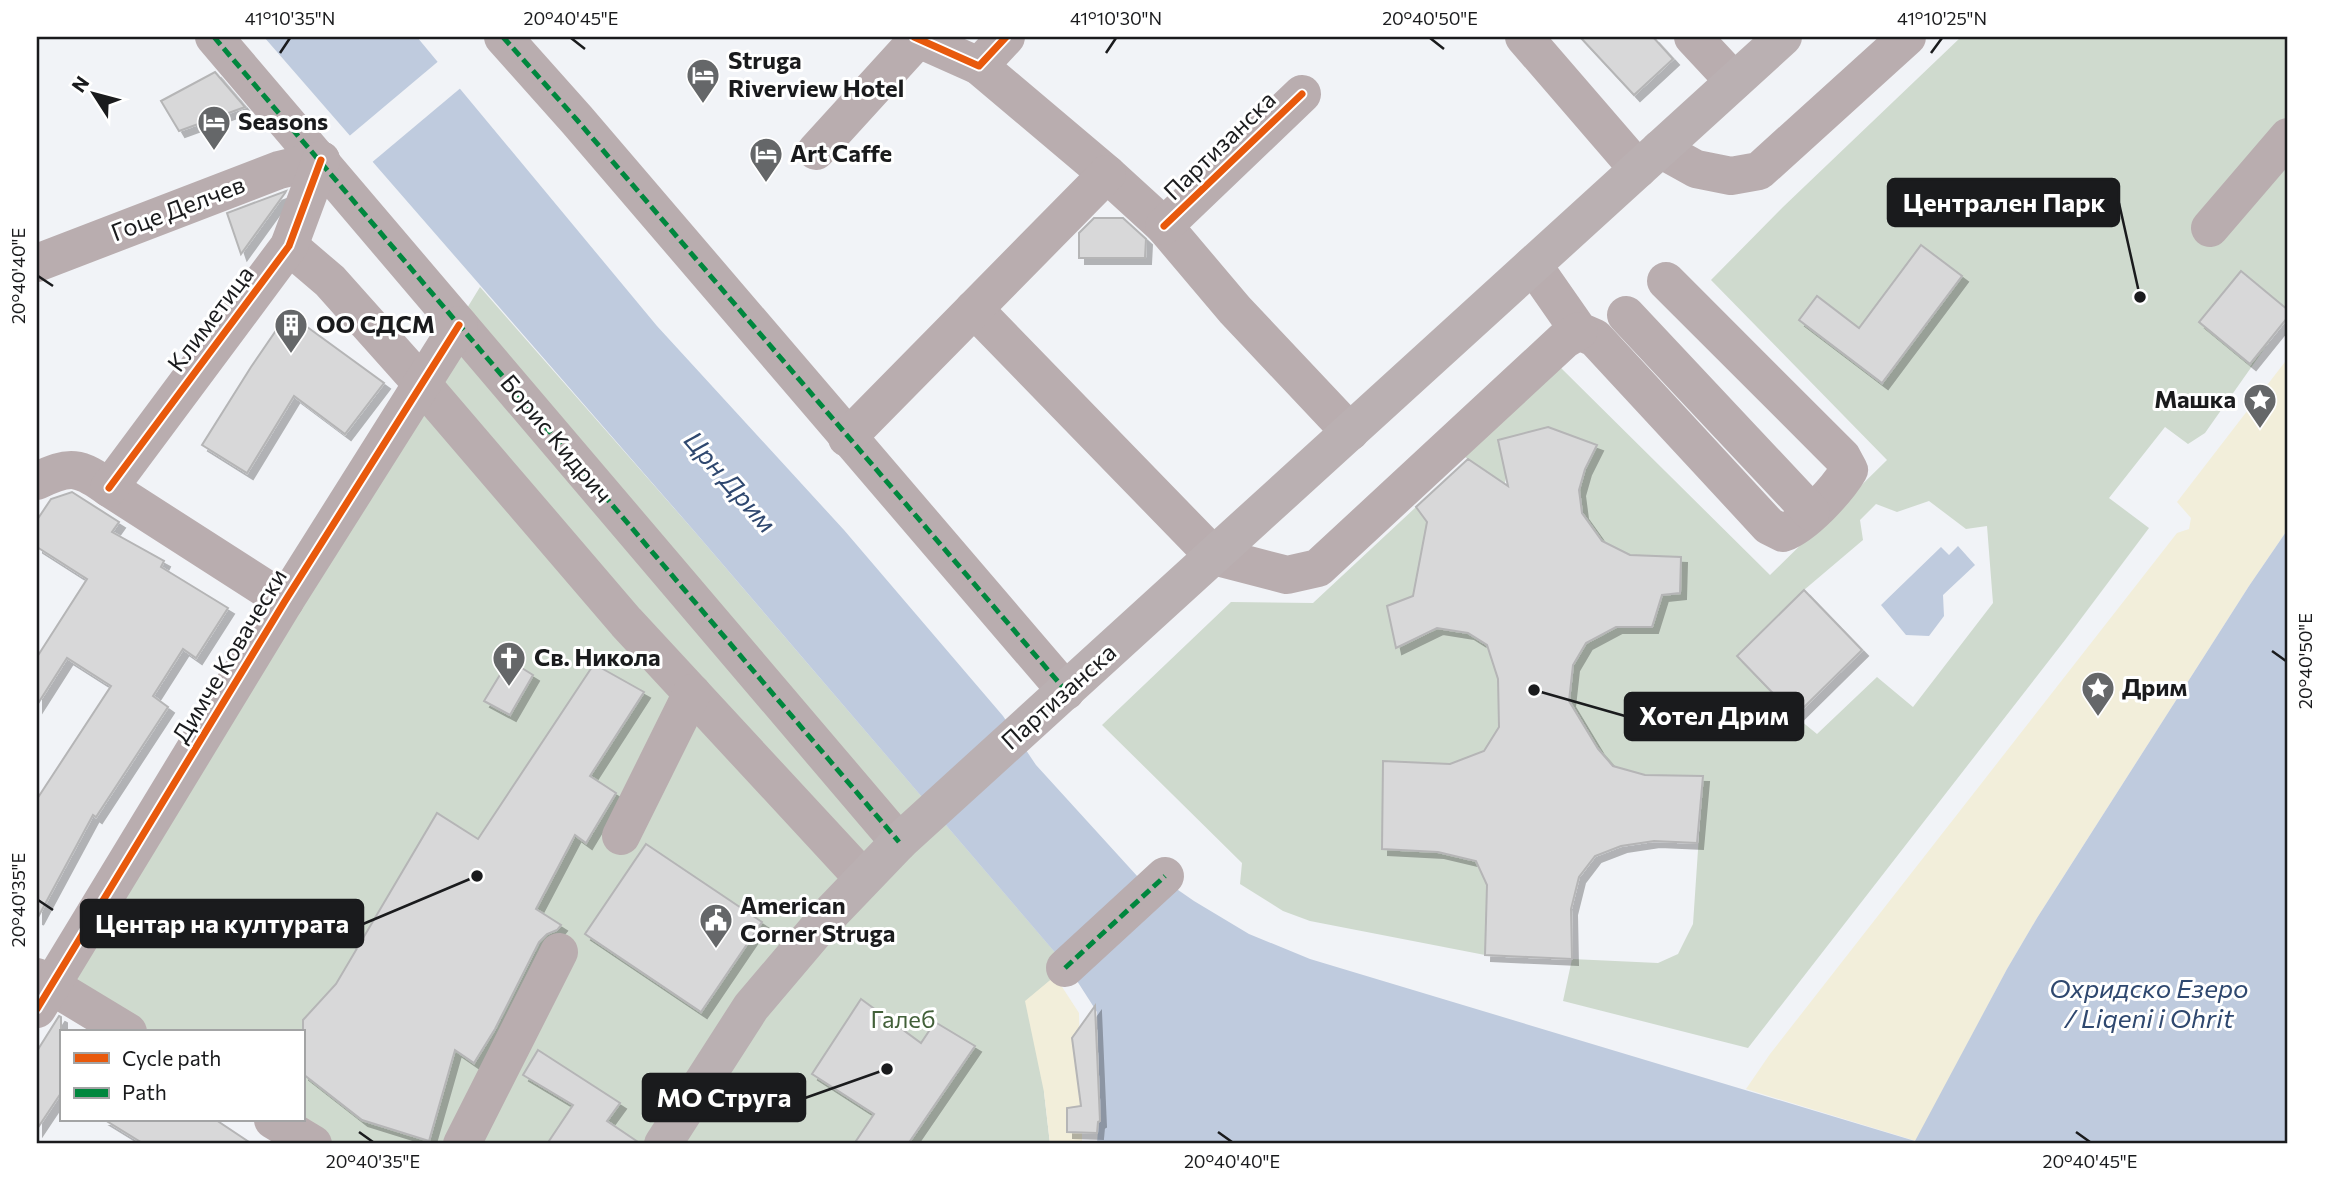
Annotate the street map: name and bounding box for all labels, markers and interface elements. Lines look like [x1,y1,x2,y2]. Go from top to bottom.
text: 41°10'35"N [245,7,335,29]
text: 20°40'45"E [524,7,618,29]
text: 41°10'30"N [1070,7,1162,29]
text: 20°40'50"E [1382,7,1478,29]
text: 41°10'25"N [1897,7,1987,29]
place label: Struga Riverview Hotel [728,45,904,102]
hotel icon: Struga Riverview Hotel [684,56,722,105]
north arrow [60,60,130,130]
text: N [66,71,93,96]
street label: Партизанска [1157,84,1281,205]
hotel icon: Seasons [195,103,233,152]
place label: Seasons [238,106,328,135]
hotel icon: Art Caffe [747,135,785,184]
place label: Art Caffe [790,138,892,167]
street label: Гоце Делчев [107,169,248,246]
callout: Централен Парк [1888,179,2119,226]
text: Централен Парк [1903,186,2105,217]
text: 20°40'40"E [7,228,29,324]
street label: Климетица [161,260,259,377]
building icon: ОО СДСМ [272,306,310,355]
place label: ОО СДСМ [316,309,435,338]
street label: Борис Кидрич [495,368,619,508]
place icon: Машка [2241,381,2279,430]
place label: Машка [2154,384,2236,413]
water label: Црн Дрим [679,424,783,538]
street label: Димче Ковачески [165,563,292,748]
text: 20°40'50"E [2294,613,2316,709]
street label: Партизанска [995,637,1121,755]
church icon: Св. Никола [490,639,528,688]
place label: Св. Никола [534,642,661,671]
place icon: Дрим [2079,669,2117,718]
place label: Дрим [2122,672,2187,701]
callout: Хотел Дрим [1625,693,1803,740]
text: Хотел Дрим [1639,699,1789,730]
text: 20°40'35"E [7,853,29,947]
place label: American Corner Struga [740,890,895,947]
callout: Центар на културата [81,900,363,947]
public building icon: American Corner Struga [697,901,735,950]
text: Центар на културата [95,907,349,938]
water label: Охридско Езеро / Liqeni i Ohrit [2049,972,2249,1033]
park label: Галеб [870,1004,936,1033]
legend [60,1030,304,1122]
text: Cycle path [122,1045,221,1070]
callout: МО Струга [643,1074,805,1121]
text: Path [122,1079,167,1104]
text: МО Струга [657,1081,791,1112]
text: 20°40'35"E [326,1150,420,1172]
text: 20°40'40"E [1184,1150,1280,1172]
text: 20°40'45"E [2043,1150,2137,1172]

